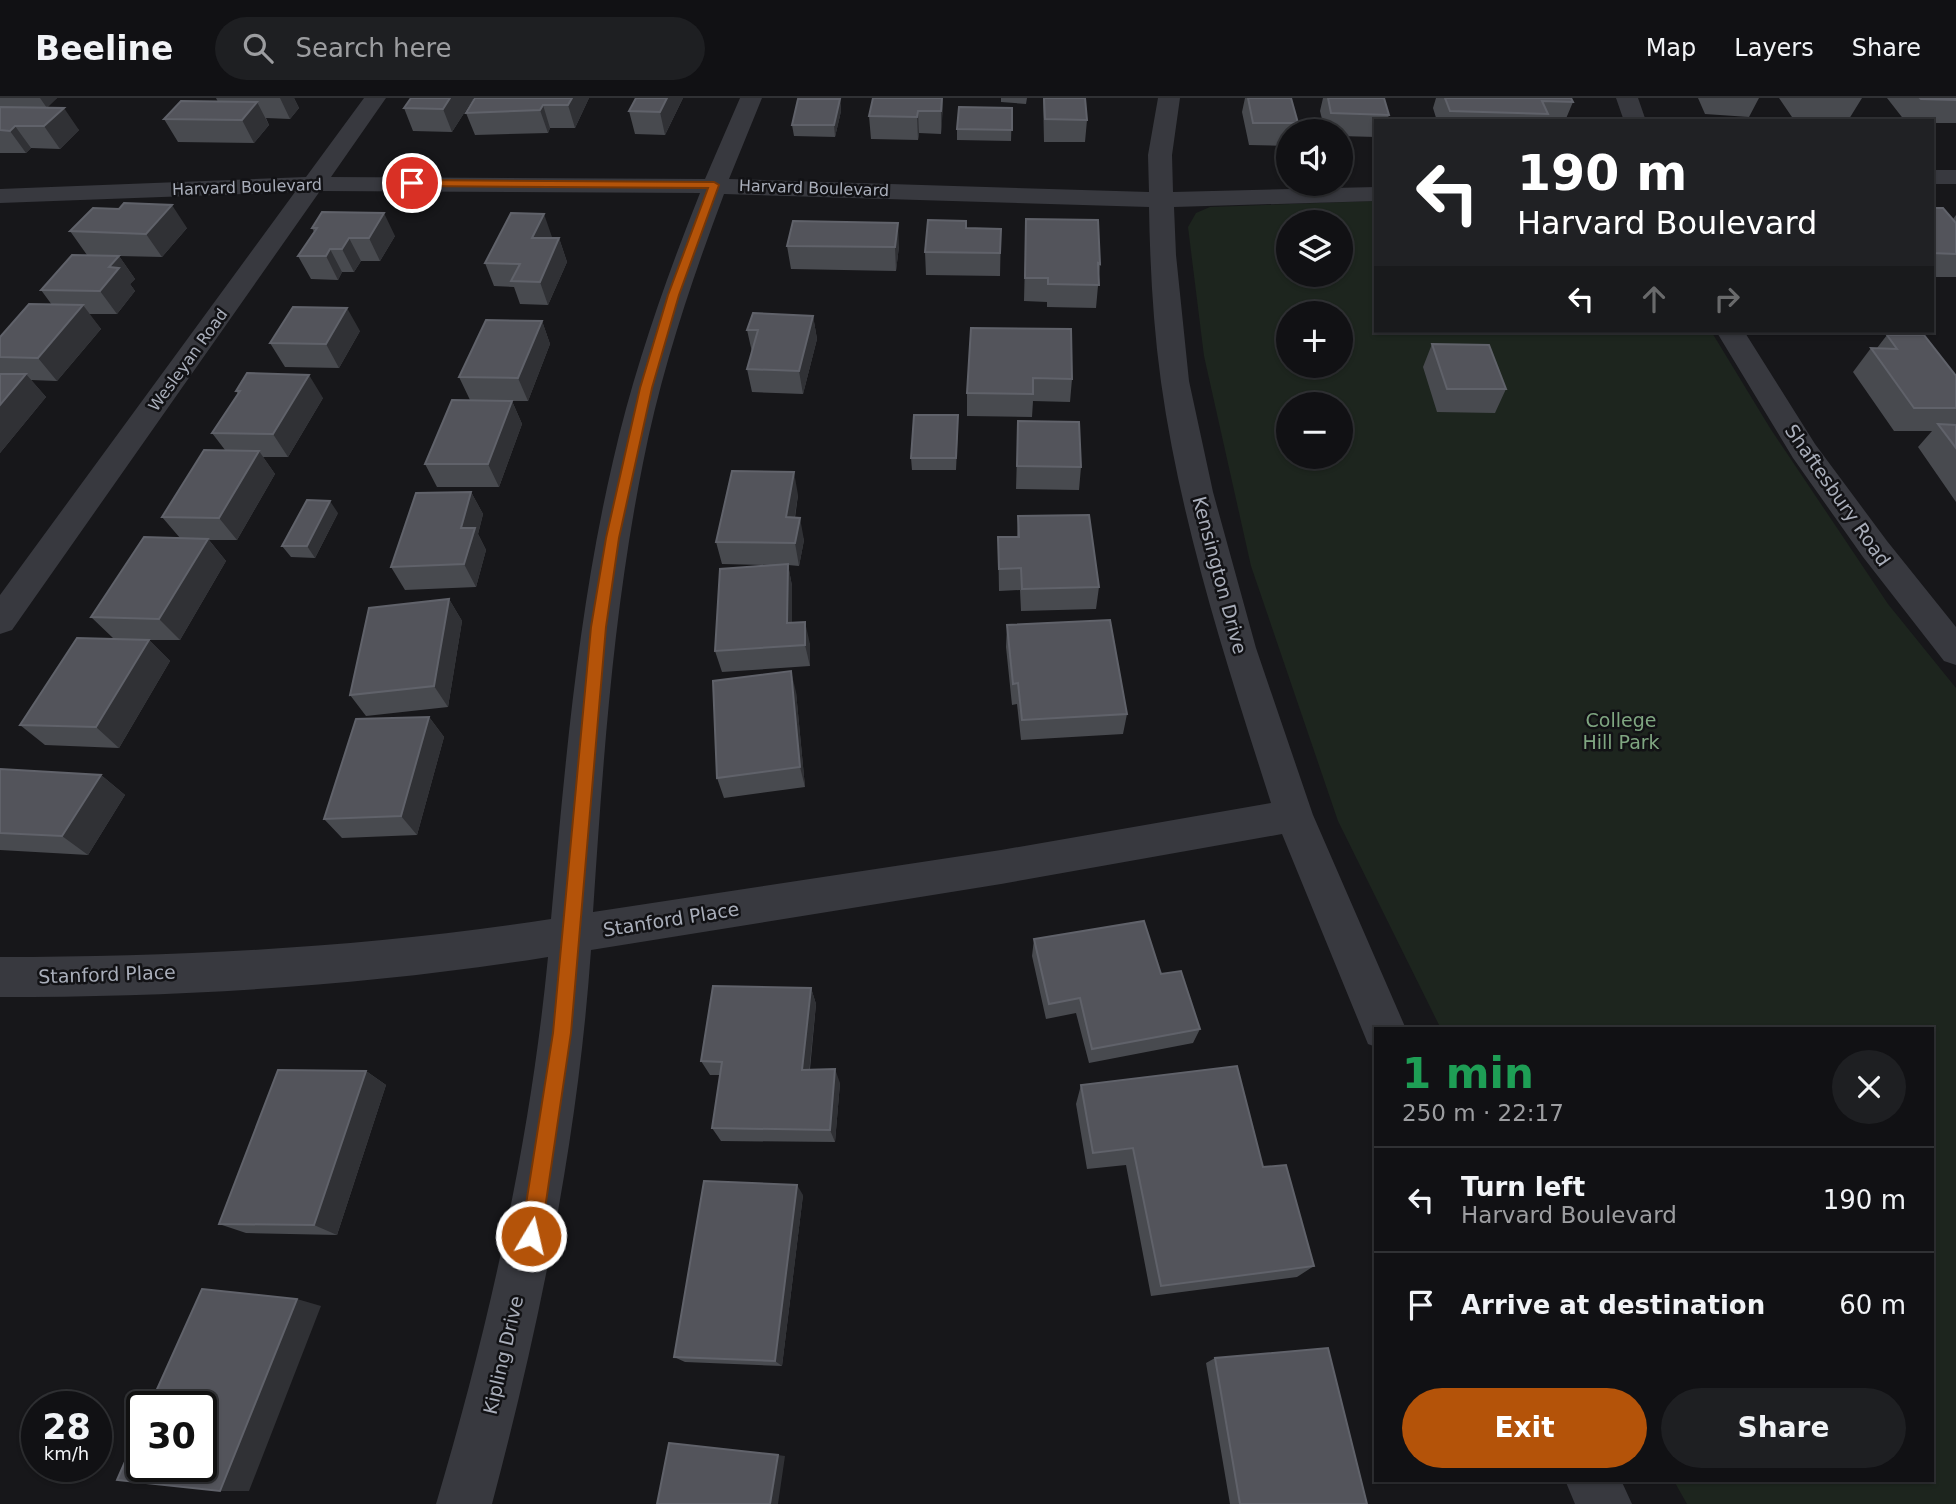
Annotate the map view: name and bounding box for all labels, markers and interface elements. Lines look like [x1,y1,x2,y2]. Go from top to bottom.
search box [215,17,705,80]
text: Beeline [35,29,173,68]
icon: search [239,29,277,67]
text: Search here [295,33,452,63]
text: Map [1646,34,1696,62]
text: Layers [1734,34,1814,62]
text: Share [1852,34,1921,62]
map controls [1276,119,1353,469]
button: sound [1276,119,1353,196]
text: 190 m [1517,145,1687,202]
icon: left [1402,147,1493,238]
pin [382,153,442,213]
icon: arrive [393,164,431,202]
street label: Harvard Boulevard [172,175,322,199]
street label: Harvard Boulevard [739,176,889,200]
text: Harvard Boulevard [1517,204,1817,242]
button: layers [1276,210,1353,287]
icon: left [1562,280,1600,318]
icon: ahead [1635,280,1673,318]
icon: right [1708,280,1746,318]
button: + [1276,301,1353,378]
street label: Wesleyan Road [144,305,232,415]
button: − [1276,392,1353,469]
street label: Shaftesbury Road [1781,420,1895,570]
street label: Kensington Drive [1188,494,1252,656]
park label: College Hill Park [1582,709,1660,753]
street label: Stanford Place [601,897,741,941]
street label: Stanford Place [38,961,176,987]
text: 1 min [1402,1049,1534,1098]
button: close [1832,1050,1906,1124]
text: 250 m · 22:17 [1402,1100,1564,1126]
text: Turn left [1461,1172,1585,1202]
icon: left [1402,1181,1440,1219]
text: 190 m [1823,1185,1906,1215]
position arrow [494,1199,568,1273]
text: Harvard Boulevard [1461,1202,1677,1228]
icon: arrive [1402,1286,1440,1324]
text: Arrive at destination [1461,1290,1765,1320]
text: 60 m [1839,1290,1906,1320]
street label: Kipling Drive [479,1294,527,1416]
button: Exit [1402,1388,1647,1468]
button: Share [1661,1388,1906,1468]
speed limit sign: 30 [126,1391,217,1482]
text: 28 [42,1407,91,1447]
text: km/h [44,1443,89,1464]

